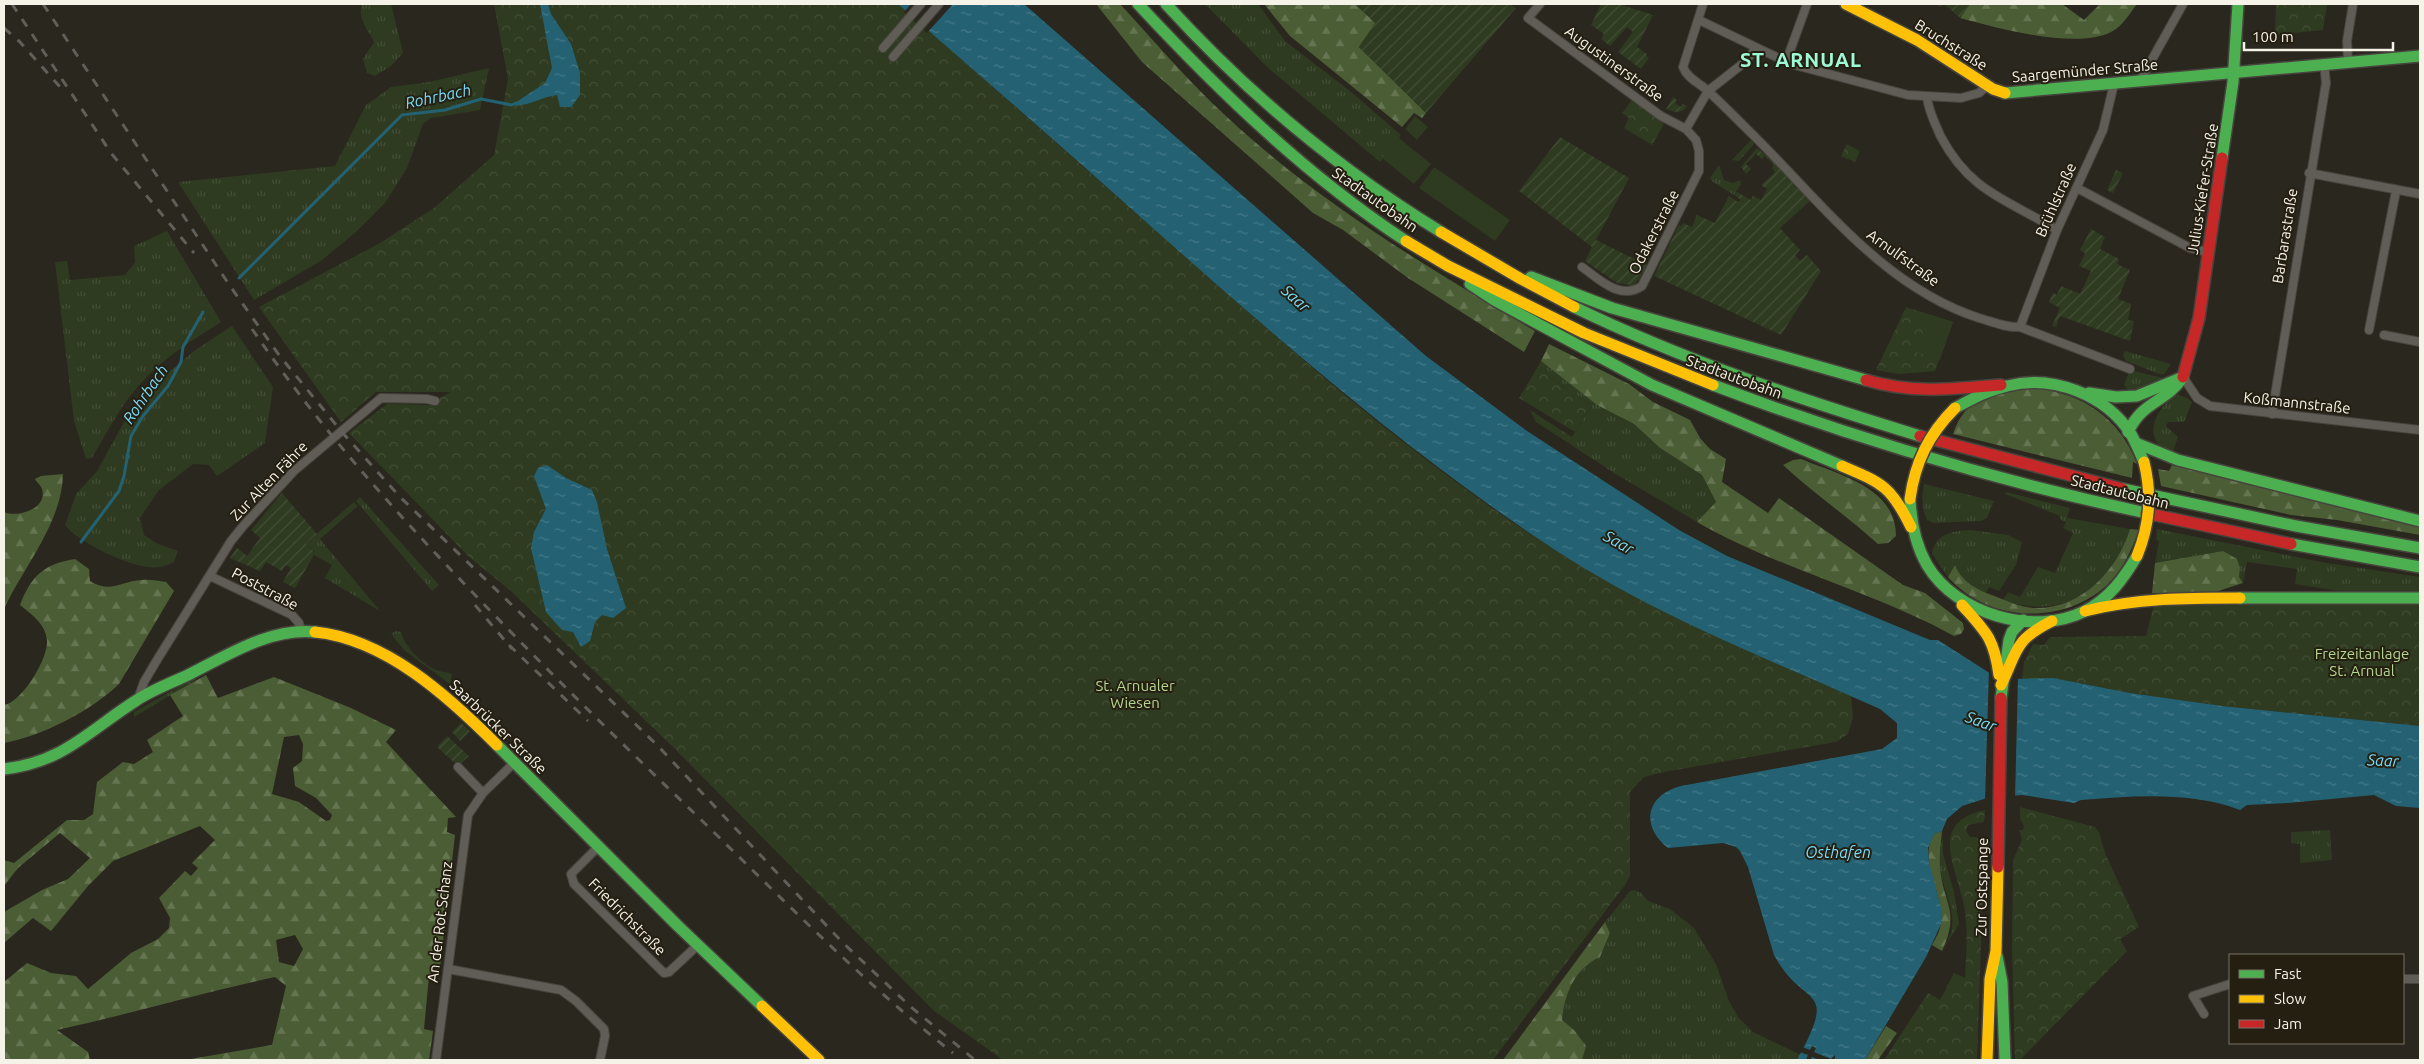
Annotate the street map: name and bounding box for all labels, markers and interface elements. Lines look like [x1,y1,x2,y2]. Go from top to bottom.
street label: Bruchstraße [1912,16,1991,74]
scale bar [2244,20,2393,52]
street label: Augustinerstraße [1562,22,1667,105]
text: 100 m [2252,28,2294,45]
district label: ST. ARNUAL [1740,48,1862,71]
street label: Saargemünder Straße [2011,56,2159,85]
water label: Rohrbach [403,80,473,112]
street label: Julius-Kiefer-Straße [2184,122,2221,256]
street label: Brühlstraße [2032,160,2079,240]
street label: Stadtautobahn [1329,164,1421,235]
street label: Odakerstraße [1625,187,1682,277]
street label: Barbarastraße [2269,187,2300,285]
street label: Arnulfstraße [1864,226,1943,290]
water label: Saar [1278,280,1314,316]
street label: Stadtautobahn [1684,351,1784,402]
water label: Rohrbach [119,361,171,427]
street label: Koßmannstraße [2243,388,2351,417]
street label: Zur Alten Fähre [227,438,311,524]
street label: Stadtautobahn [2069,471,2171,512]
water label: Saar [1600,526,1638,558]
street label: Poststraße [229,564,302,613]
park label: Freizeitanlage St. Arnual [2315,645,2409,679]
street label: Saarbrücker Straße [446,676,550,777]
park label: St. Arnualer Wiesen [1095,677,1175,711]
water label: Saar [1962,707,2000,735]
water label: Saar [2366,750,2400,770]
street label: Zur Ostspange [1972,838,1991,936]
water label: Osthafen [1805,843,1871,861]
street label: An der Rot Schanz [424,860,455,983]
street label: Friedrichstraße [585,875,669,959]
legend [2229,954,2404,1044]
text: Fast [2274,965,2302,982]
text: Slow [2274,990,2307,1007]
text: Jam [2274,1015,2302,1032]

